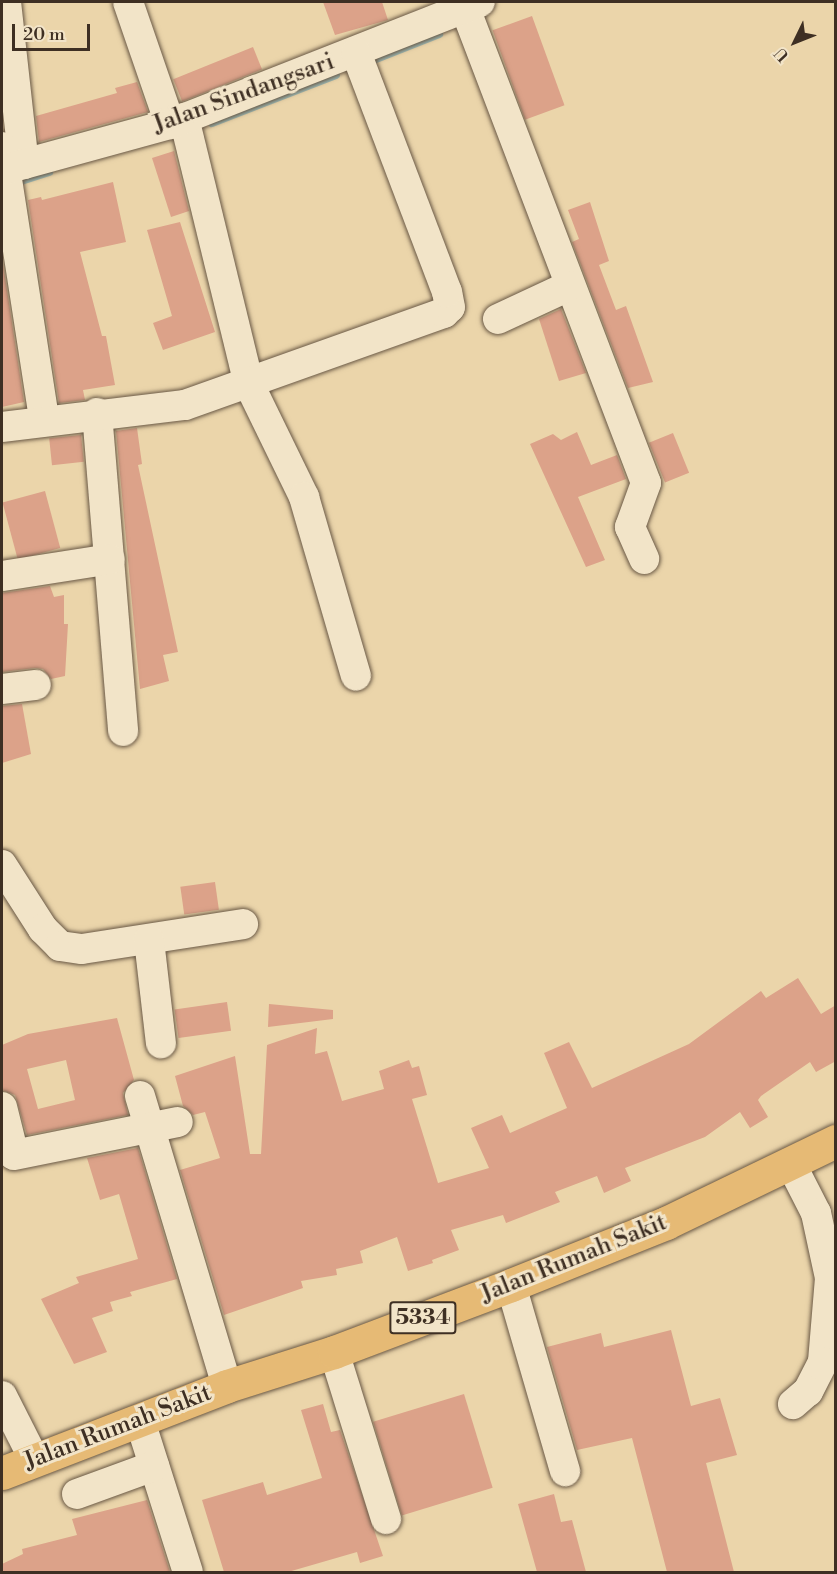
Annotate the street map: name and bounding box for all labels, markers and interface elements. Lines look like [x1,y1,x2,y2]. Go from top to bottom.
scale bar [15,12,93,50]
north arrow [765,12,825,72]
text: 20 m [23,23,65,46]
text: U [770,43,793,66]
street label: Jalan Sindangsari [149,48,339,140]
street label: Jalan Rumah Sakit [477,1209,671,1309]
road number: 5334 [388,1299,458,1337]
street label: Jalan Rumah Sakit [20,1379,216,1477]

